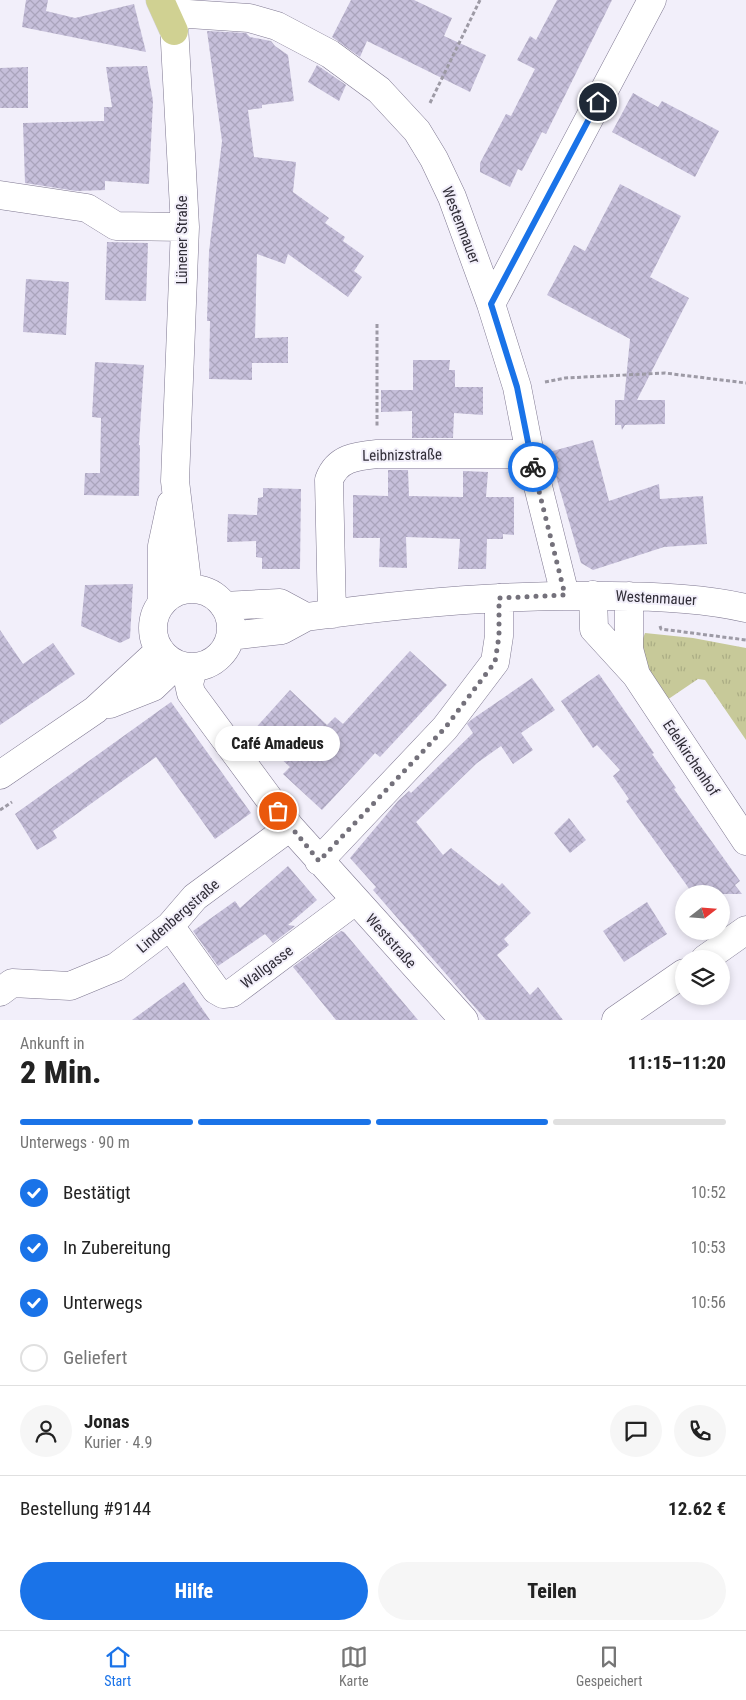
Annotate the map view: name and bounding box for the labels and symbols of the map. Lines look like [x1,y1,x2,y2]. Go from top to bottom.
pin [577,81,619,123]
street label: Westenmauer [438,184,484,266]
street label: Lünener Straße [173,195,191,285]
courier [508,442,558,492]
street label: Leibnizstraße [362,445,442,465]
street label: Westenmauer [615,587,697,609]
street label: Edelkirchenhof [659,717,723,800]
callout: Café Amadeus [216,726,340,761]
pin [257,790,299,832]
street label: Lindenbergstraße [133,875,223,957]
north arrow [675,885,730,940]
street label: Weststraße [362,910,420,972]
street label: Wallgasse [237,942,297,992]

